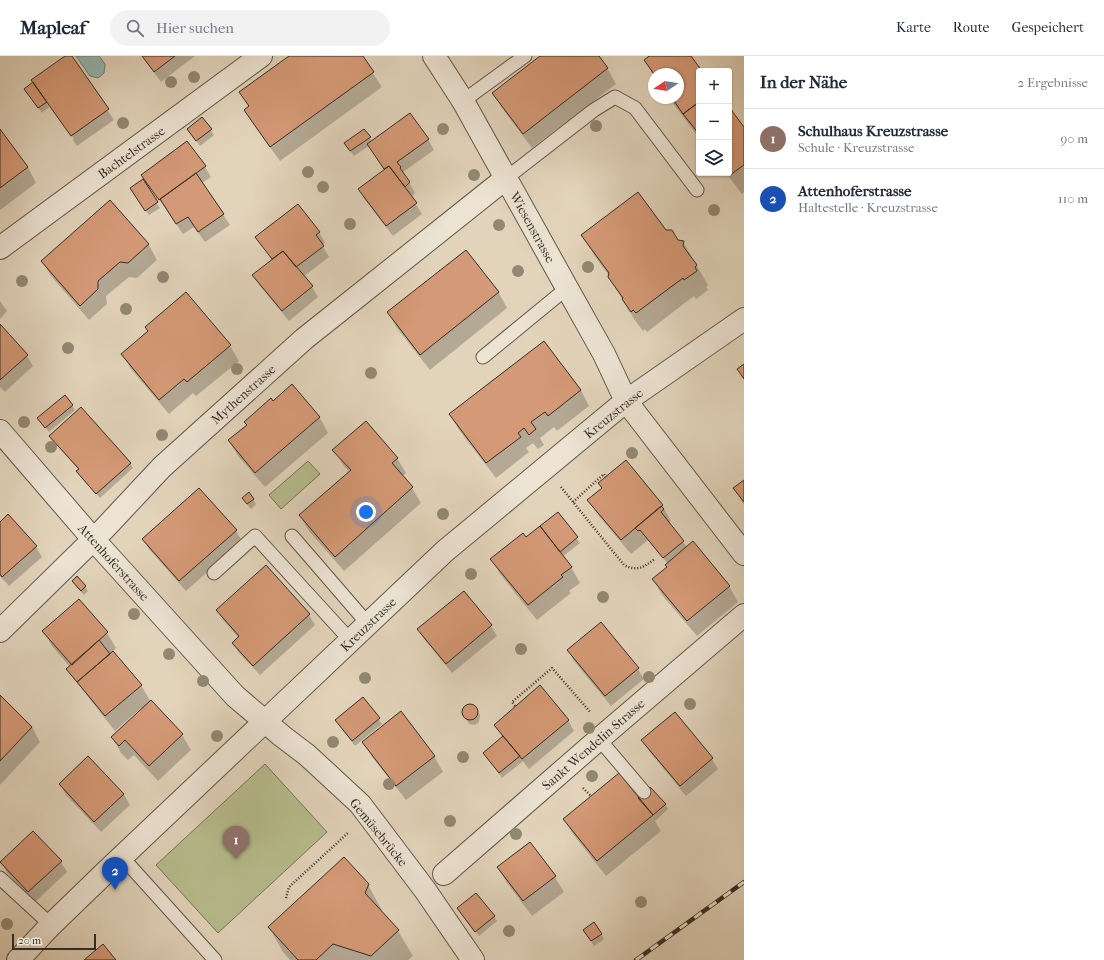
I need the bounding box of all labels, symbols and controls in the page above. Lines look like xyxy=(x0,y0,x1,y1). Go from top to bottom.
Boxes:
search box xyxy=(110,10,390,46)
text: Mapleaf xyxy=(20,17,86,39)
icon: search xyxy=(124,17,146,39)
text: Hier suchen xyxy=(156,19,234,37)
text: Karte xyxy=(896,19,931,36)
text: Route xyxy=(953,19,990,36)
text: Gespeichert xyxy=(1012,19,1084,36)
north arrow xyxy=(648,68,684,104)
map controls xyxy=(696,68,732,176)
button: + xyxy=(696,68,732,104)
text: In der Nähe xyxy=(760,72,847,92)
text: 2 Ergebnisse xyxy=(1018,75,1088,90)
button: − xyxy=(696,104,732,140)
text: Schulhaus Kreuzstrasse xyxy=(798,122,948,140)
street label: Bachtelstrasse xyxy=(95,123,168,182)
text: 1 xyxy=(771,131,775,146)
text: 90 m xyxy=(1060,131,1088,146)
button: layers xyxy=(696,140,732,176)
text: Schule · Kreuzstrasse xyxy=(798,140,914,155)
text: Attenhoferstrasse xyxy=(798,182,912,200)
street label: Wiesenstrasse xyxy=(506,188,558,266)
text: 2 xyxy=(770,191,776,206)
text: 110 m xyxy=(1058,191,1088,206)
text: Haltestelle · Kreuzstrasse xyxy=(798,200,938,215)
street label: Mythenstrasse xyxy=(208,361,279,427)
street label: Kreuzstrasse xyxy=(581,385,646,442)
your location xyxy=(356,502,376,522)
street label: Attenhoferstrasse xyxy=(74,520,152,604)
street label: Kreuzstrasse xyxy=(337,594,400,655)
street label: Sankt Wendelin-Strasse xyxy=(539,695,648,793)
street label: Gemüsebrücke xyxy=(347,795,411,870)
pin: 1 xyxy=(223,826,249,859)
pin: 2 xyxy=(102,857,128,890)
scale bar xyxy=(12,932,96,951)
text: 20 m xyxy=(18,934,41,947)

